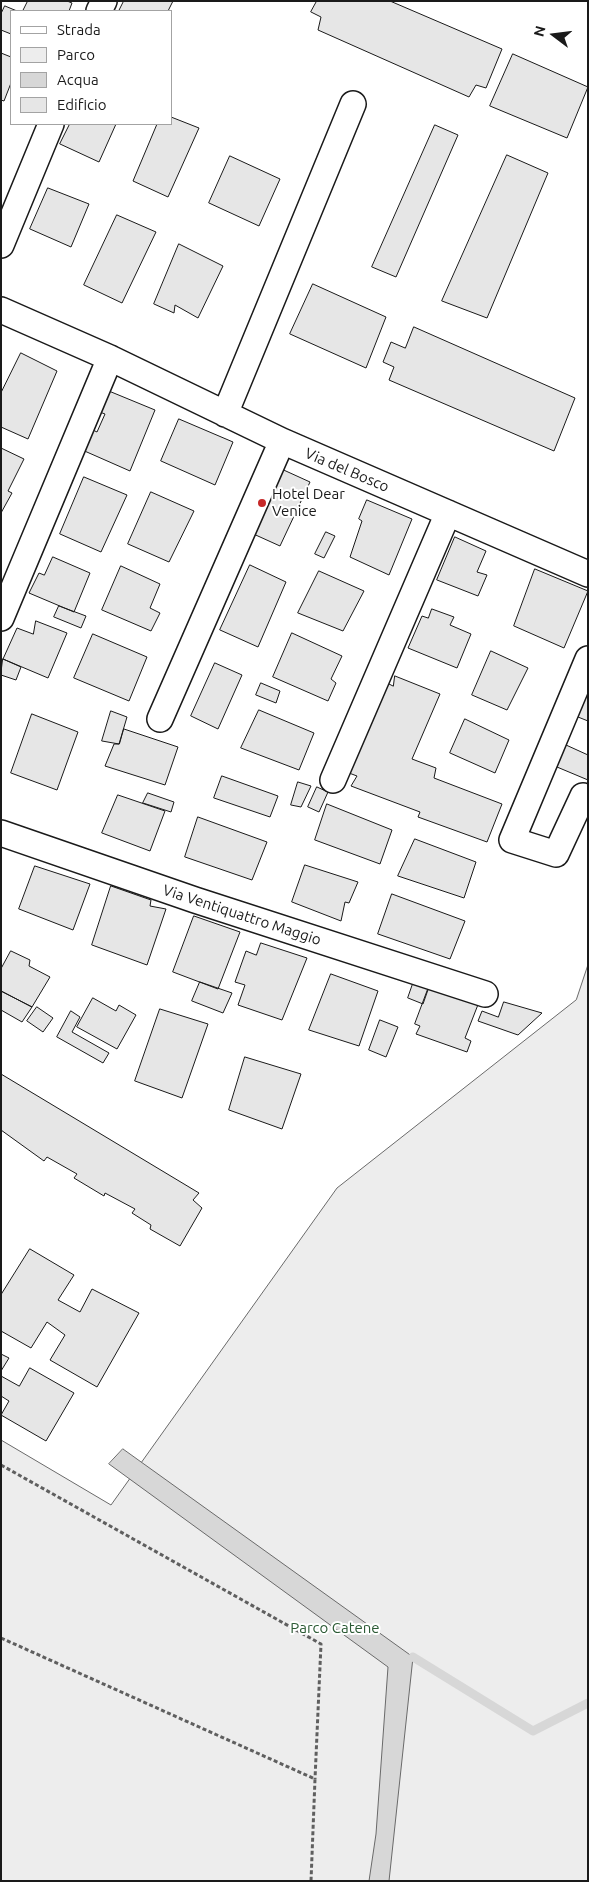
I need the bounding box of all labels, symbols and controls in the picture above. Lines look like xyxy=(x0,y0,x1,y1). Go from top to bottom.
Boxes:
legend xyxy=(10,10,172,125)
north arrow xyxy=(529,10,579,60)
text: Strada xyxy=(57,21,101,38)
text: N xyxy=(530,24,549,38)
text: Parco xyxy=(57,46,95,63)
text: Acqua xyxy=(57,71,99,88)
text: Edificio xyxy=(57,96,106,113)
street label: Via del Bosco xyxy=(302,444,392,496)
place label: Hotel Dear Venice xyxy=(272,485,345,520)
marker: Hotel Dear Venice xyxy=(256,497,268,509)
street label: Via Ventiquattro Maggio xyxy=(161,881,323,949)
park label: Parco Catene xyxy=(290,1619,380,1637)

